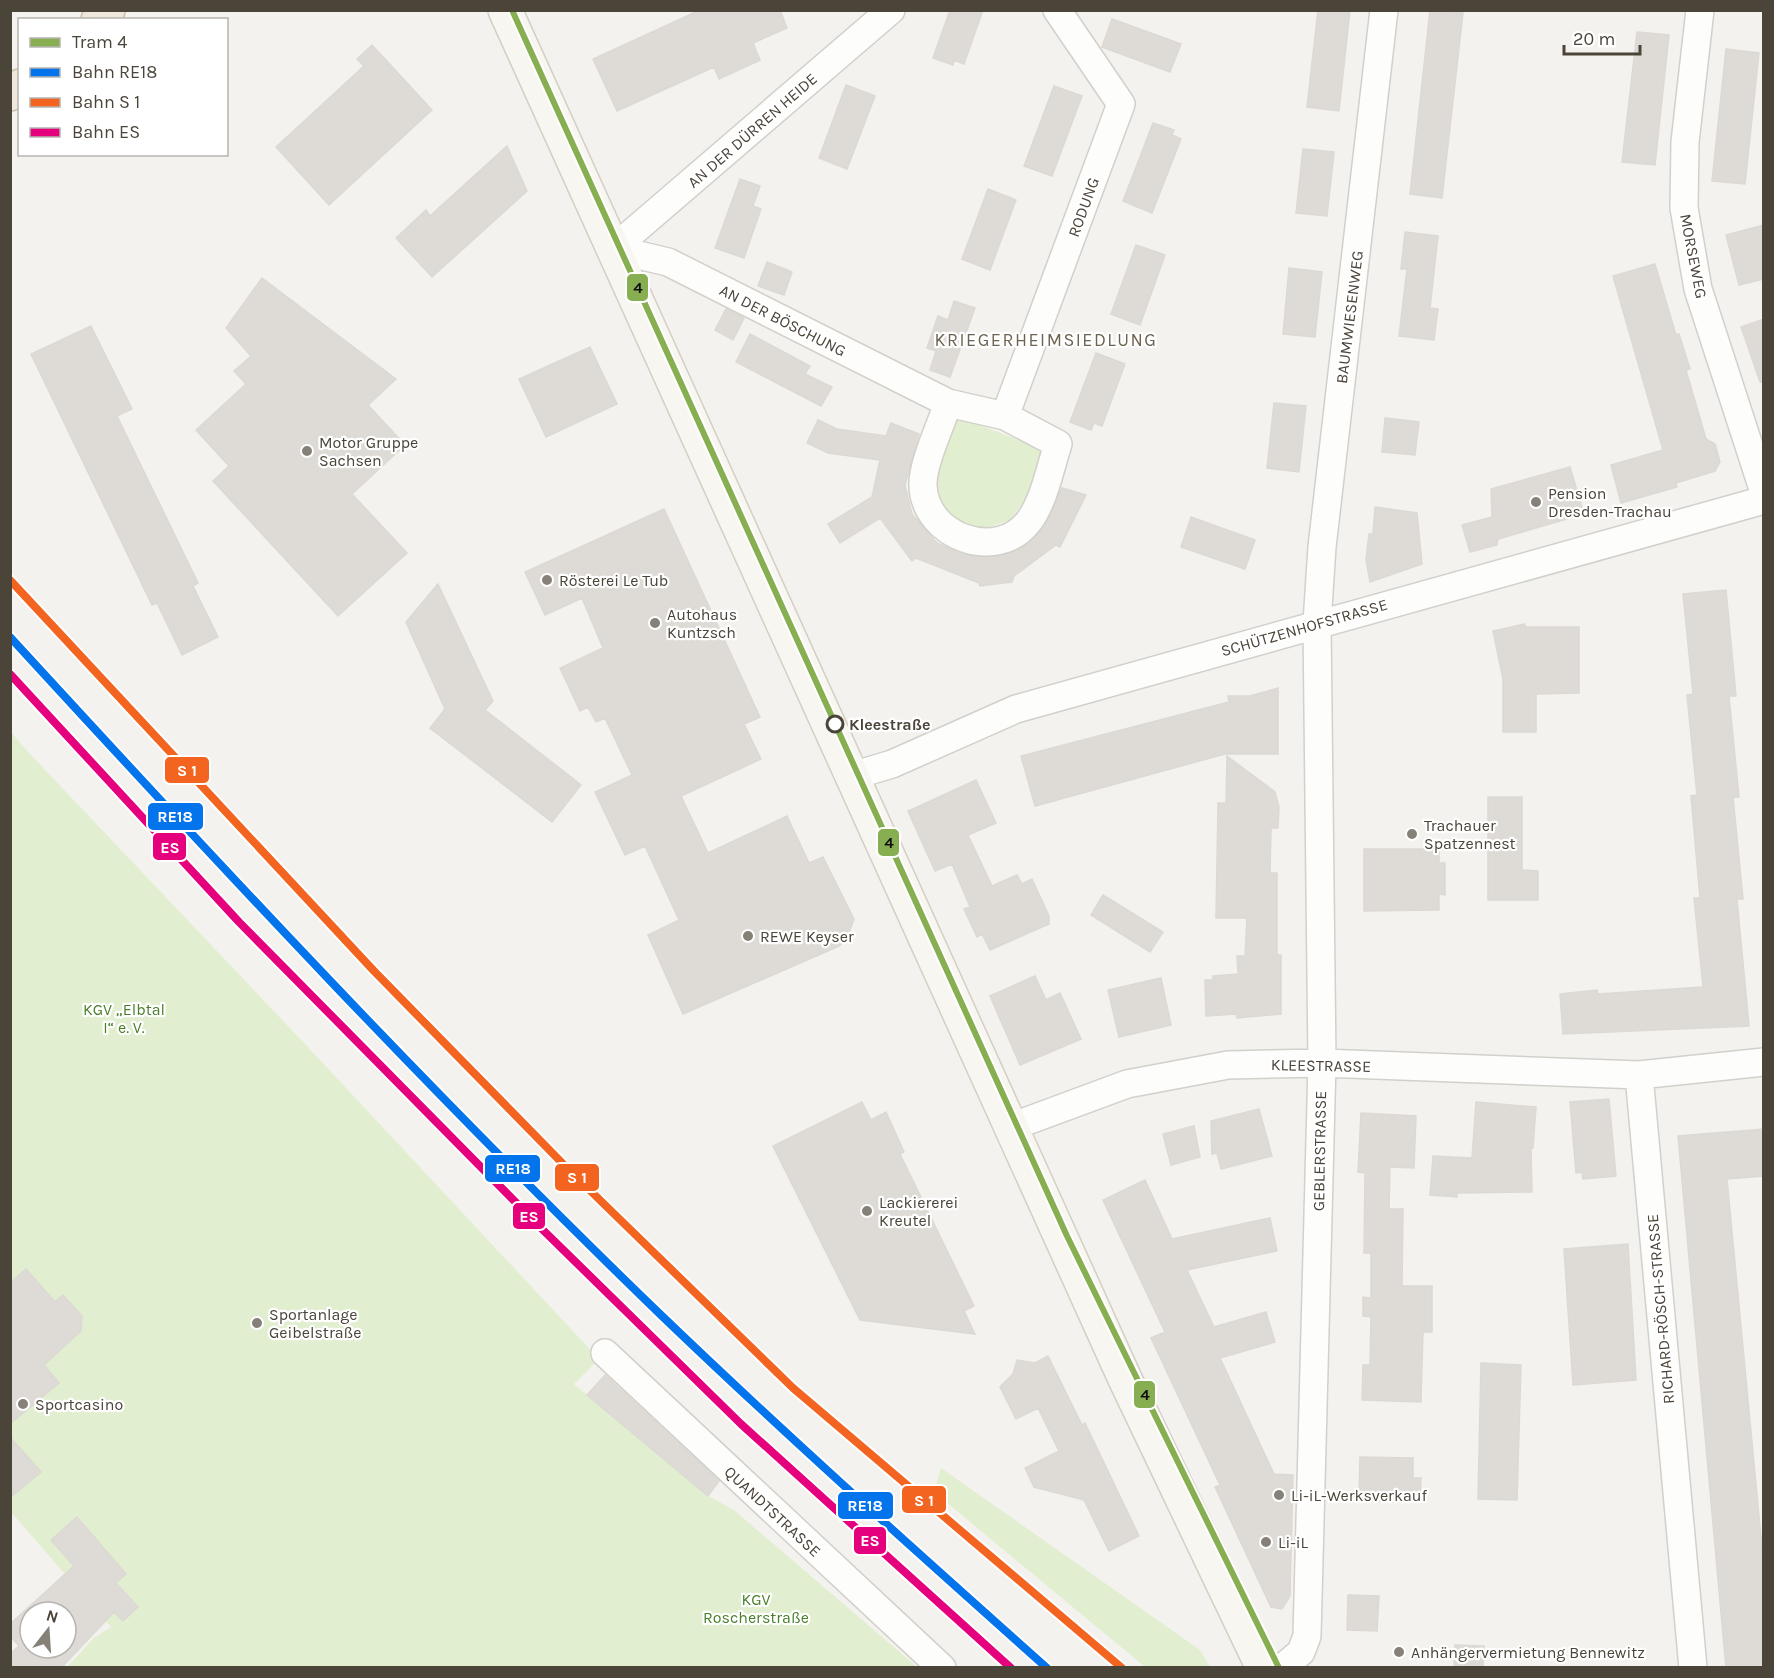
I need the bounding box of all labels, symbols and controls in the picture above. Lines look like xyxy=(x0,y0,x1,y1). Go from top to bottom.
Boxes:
legend xyxy=(18,18,228,156)
scale bar xyxy=(1564,18,1640,56)
text: 20 m xyxy=(1573,28,1615,50)
text: Tram 4 xyxy=(72,31,127,53)
text: Bahn RE18 xyxy=(72,61,157,83)
street label: AN DER DÜRREN HEIDE xyxy=(684,69,821,192)
text: Bahn S 1 xyxy=(72,91,140,113)
text: Bahn ES xyxy=(72,121,140,143)
street label: RODUNG xyxy=(1064,175,1103,240)
street label: MORSEWEG xyxy=(1676,212,1711,300)
street label: BAUMWIESENWEG xyxy=(1332,249,1367,385)
line badge: 4 xyxy=(626,273,649,302)
text: 4 xyxy=(633,278,643,297)
street label: AN DER BÖSCHUNG xyxy=(716,280,849,361)
district label: KRIEGERHEIMSIEDLUNG xyxy=(935,329,1157,351)
place label: Motor Gruppe Sachsen xyxy=(319,433,418,470)
marker: Motor Gruppe Sachsen xyxy=(300,444,314,458)
place label: Pension Dresden-Trachau xyxy=(1548,484,1672,521)
marker: Pension Dresden-Trachau xyxy=(1529,495,1543,509)
place label: Rösterei Le Tub xyxy=(559,571,668,590)
marker: Rösterei Le Tub xyxy=(540,573,554,587)
street label: SCHÜTZENHOFSTRASSE xyxy=(1219,595,1390,660)
place label: Autohaus Kuntzsch xyxy=(667,605,737,642)
marker: Autohaus Kuntzsch xyxy=(648,616,662,630)
marker: Kleestraße xyxy=(826,715,844,733)
place label: Kleestraße xyxy=(849,715,931,734)
line badge: S 1 xyxy=(164,756,210,784)
text: S 1 xyxy=(177,761,197,780)
line badge: RE18 xyxy=(147,802,204,831)
text: RE18 xyxy=(157,807,193,826)
place label: Trachauer Spatzennest xyxy=(1424,816,1516,853)
marker: Trachauer Spatzennest xyxy=(1405,827,1419,841)
line badge: 4 xyxy=(877,828,900,857)
line badge: ES xyxy=(152,832,187,861)
text: 4 xyxy=(884,833,894,852)
text: ES xyxy=(160,838,180,857)
place label: REWE Keyser xyxy=(760,927,854,946)
marker: REWE Keyser xyxy=(741,929,755,943)
park label: KGV „Elbtal I“ e. V. xyxy=(83,1000,165,1037)
street label: KLEESTRASSE xyxy=(1271,1055,1371,1076)
street label: GEBLERSTRASSE xyxy=(1309,1091,1330,1211)
line badge: RE18 xyxy=(484,1154,541,1183)
text: RE18 xyxy=(495,1159,531,1178)
line badge: S 1 xyxy=(554,1163,600,1192)
text: S 1 xyxy=(567,1168,587,1187)
place label: Lackiererei Kreutel xyxy=(879,1193,958,1230)
line badge: ES xyxy=(512,1202,546,1230)
marker: Lackiererei Kreutel xyxy=(860,1204,874,1218)
text: ES xyxy=(519,1207,539,1226)
street label: RICHARD-RÖSCH-STRASSE xyxy=(1643,1213,1678,1405)
place label: Sportanlage Geibelstraße xyxy=(269,1305,362,1342)
marker: Sportanlage Geibelstraße xyxy=(250,1316,264,1330)
line badge: 4 xyxy=(1133,1380,1156,1409)
text: 4 xyxy=(1140,1385,1150,1404)
place label: Sportcasino xyxy=(35,1395,123,1414)
marker: Sportcasino xyxy=(16,1397,30,1411)
street label: QUANDTSTRASSE xyxy=(721,1462,825,1561)
line badge: S 1 xyxy=(901,1485,947,1514)
place label: Li-iL-Werksverkauf xyxy=(1291,1486,1427,1505)
marker: Li-iL-Werksverkauf xyxy=(1272,1488,1286,1502)
line badge: RE18 xyxy=(837,1491,894,1520)
text: S 1 xyxy=(914,1491,934,1510)
text: RE18 xyxy=(847,1496,883,1515)
line badge: ES xyxy=(853,1526,887,1555)
text: ES xyxy=(860,1531,880,1550)
place label: Li-iL xyxy=(1278,1533,1309,1552)
marker: Li-iL xyxy=(1259,1535,1273,1549)
park label: KGV Roscherstraße xyxy=(703,1590,809,1627)
north arrow xyxy=(18,1600,78,1660)
text: N xyxy=(44,1605,61,1627)
place label: Anhängervermietung Bennewitz xyxy=(1411,1643,1645,1662)
marker: Anhängervermietung Bennewitz xyxy=(1392,1645,1406,1659)

